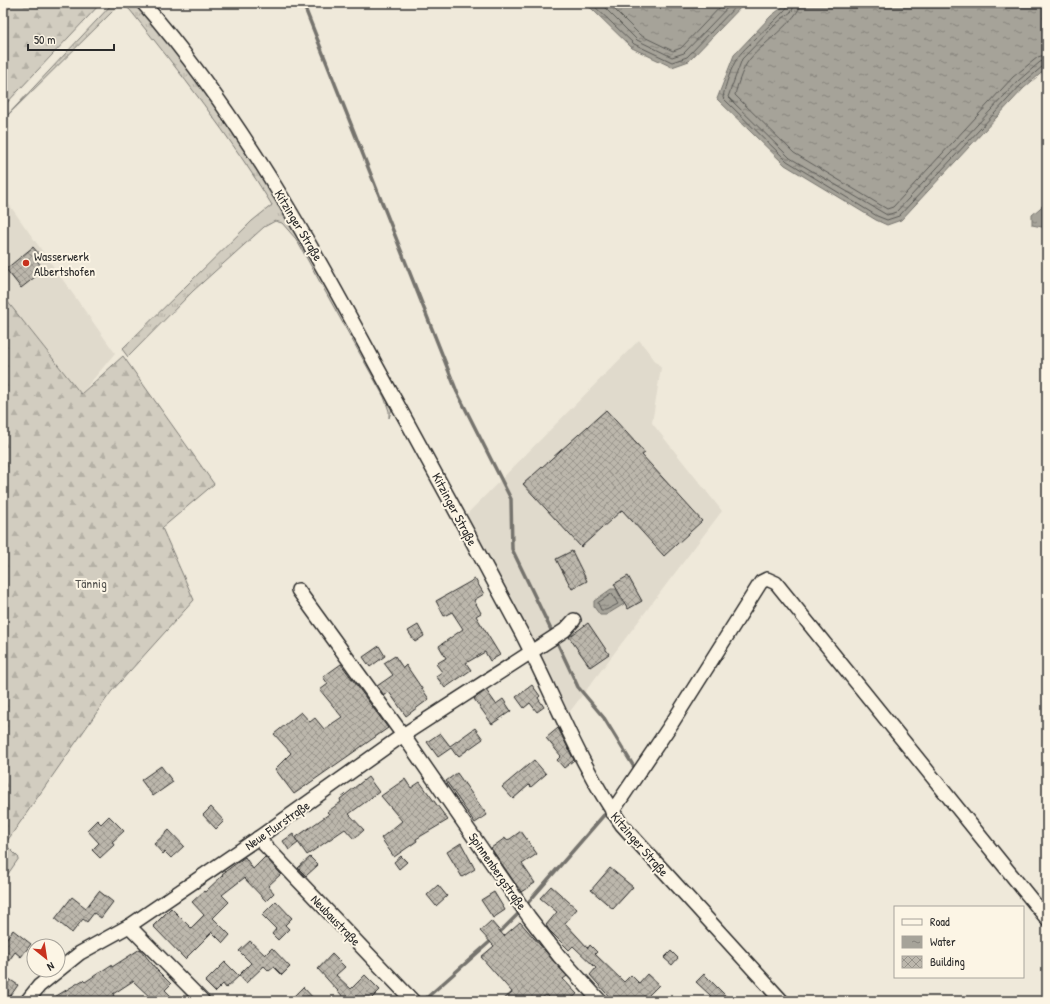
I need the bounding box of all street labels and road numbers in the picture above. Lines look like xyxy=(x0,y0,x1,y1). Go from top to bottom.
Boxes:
street label: Kitzinger Straße xyxy=(271,186,327,264)
street label: Kitzinger Straße xyxy=(428,469,482,549)
street label: Neue Flurstraße xyxy=(241,796,313,854)
street label: Kitzinger Straße xyxy=(607,808,673,880)
street label: Spinnenbergstraße xyxy=(465,829,531,913)
street label: Neubaustraße xyxy=(307,891,365,949)

